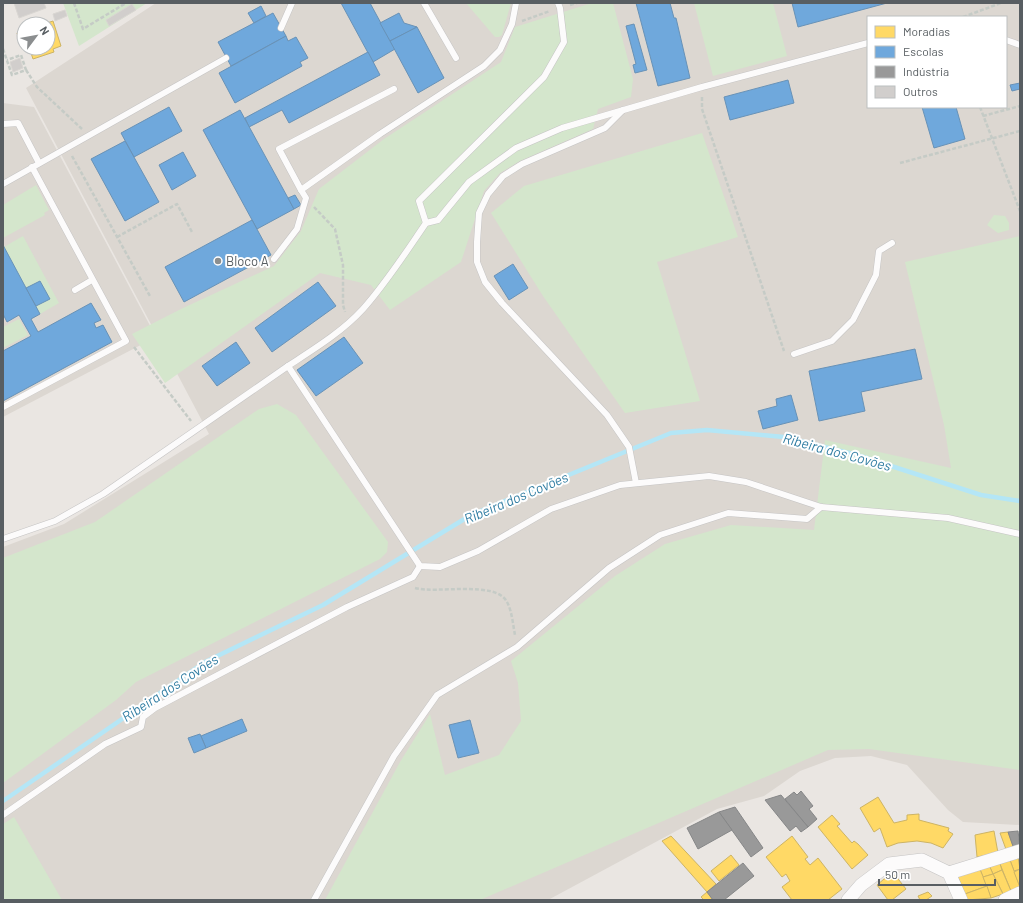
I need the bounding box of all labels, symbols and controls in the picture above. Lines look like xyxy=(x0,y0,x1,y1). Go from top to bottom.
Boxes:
north arrow xyxy=(16,16,56,56)
legend xyxy=(867,16,1007,108)
text: N xyxy=(37,24,52,37)
text: Moradias xyxy=(903,24,950,38)
text: Escolas xyxy=(903,44,944,58)
text: Indústria xyxy=(903,64,949,78)
text: Outros xyxy=(903,84,938,98)
place label: Bloco A xyxy=(226,253,269,269)
marker: Bloco A xyxy=(213,256,223,266)
water label: Ribeira dos Covões xyxy=(781,429,894,474)
water label: Ribeira dos Covões xyxy=(461,468,571,527)
water label: Ribeira dos Covões xyxy=(118,650,221,725)
scale bar xyxy=(879,861,995,887)
text: 50 m xyxy=(885,867,910,881)

